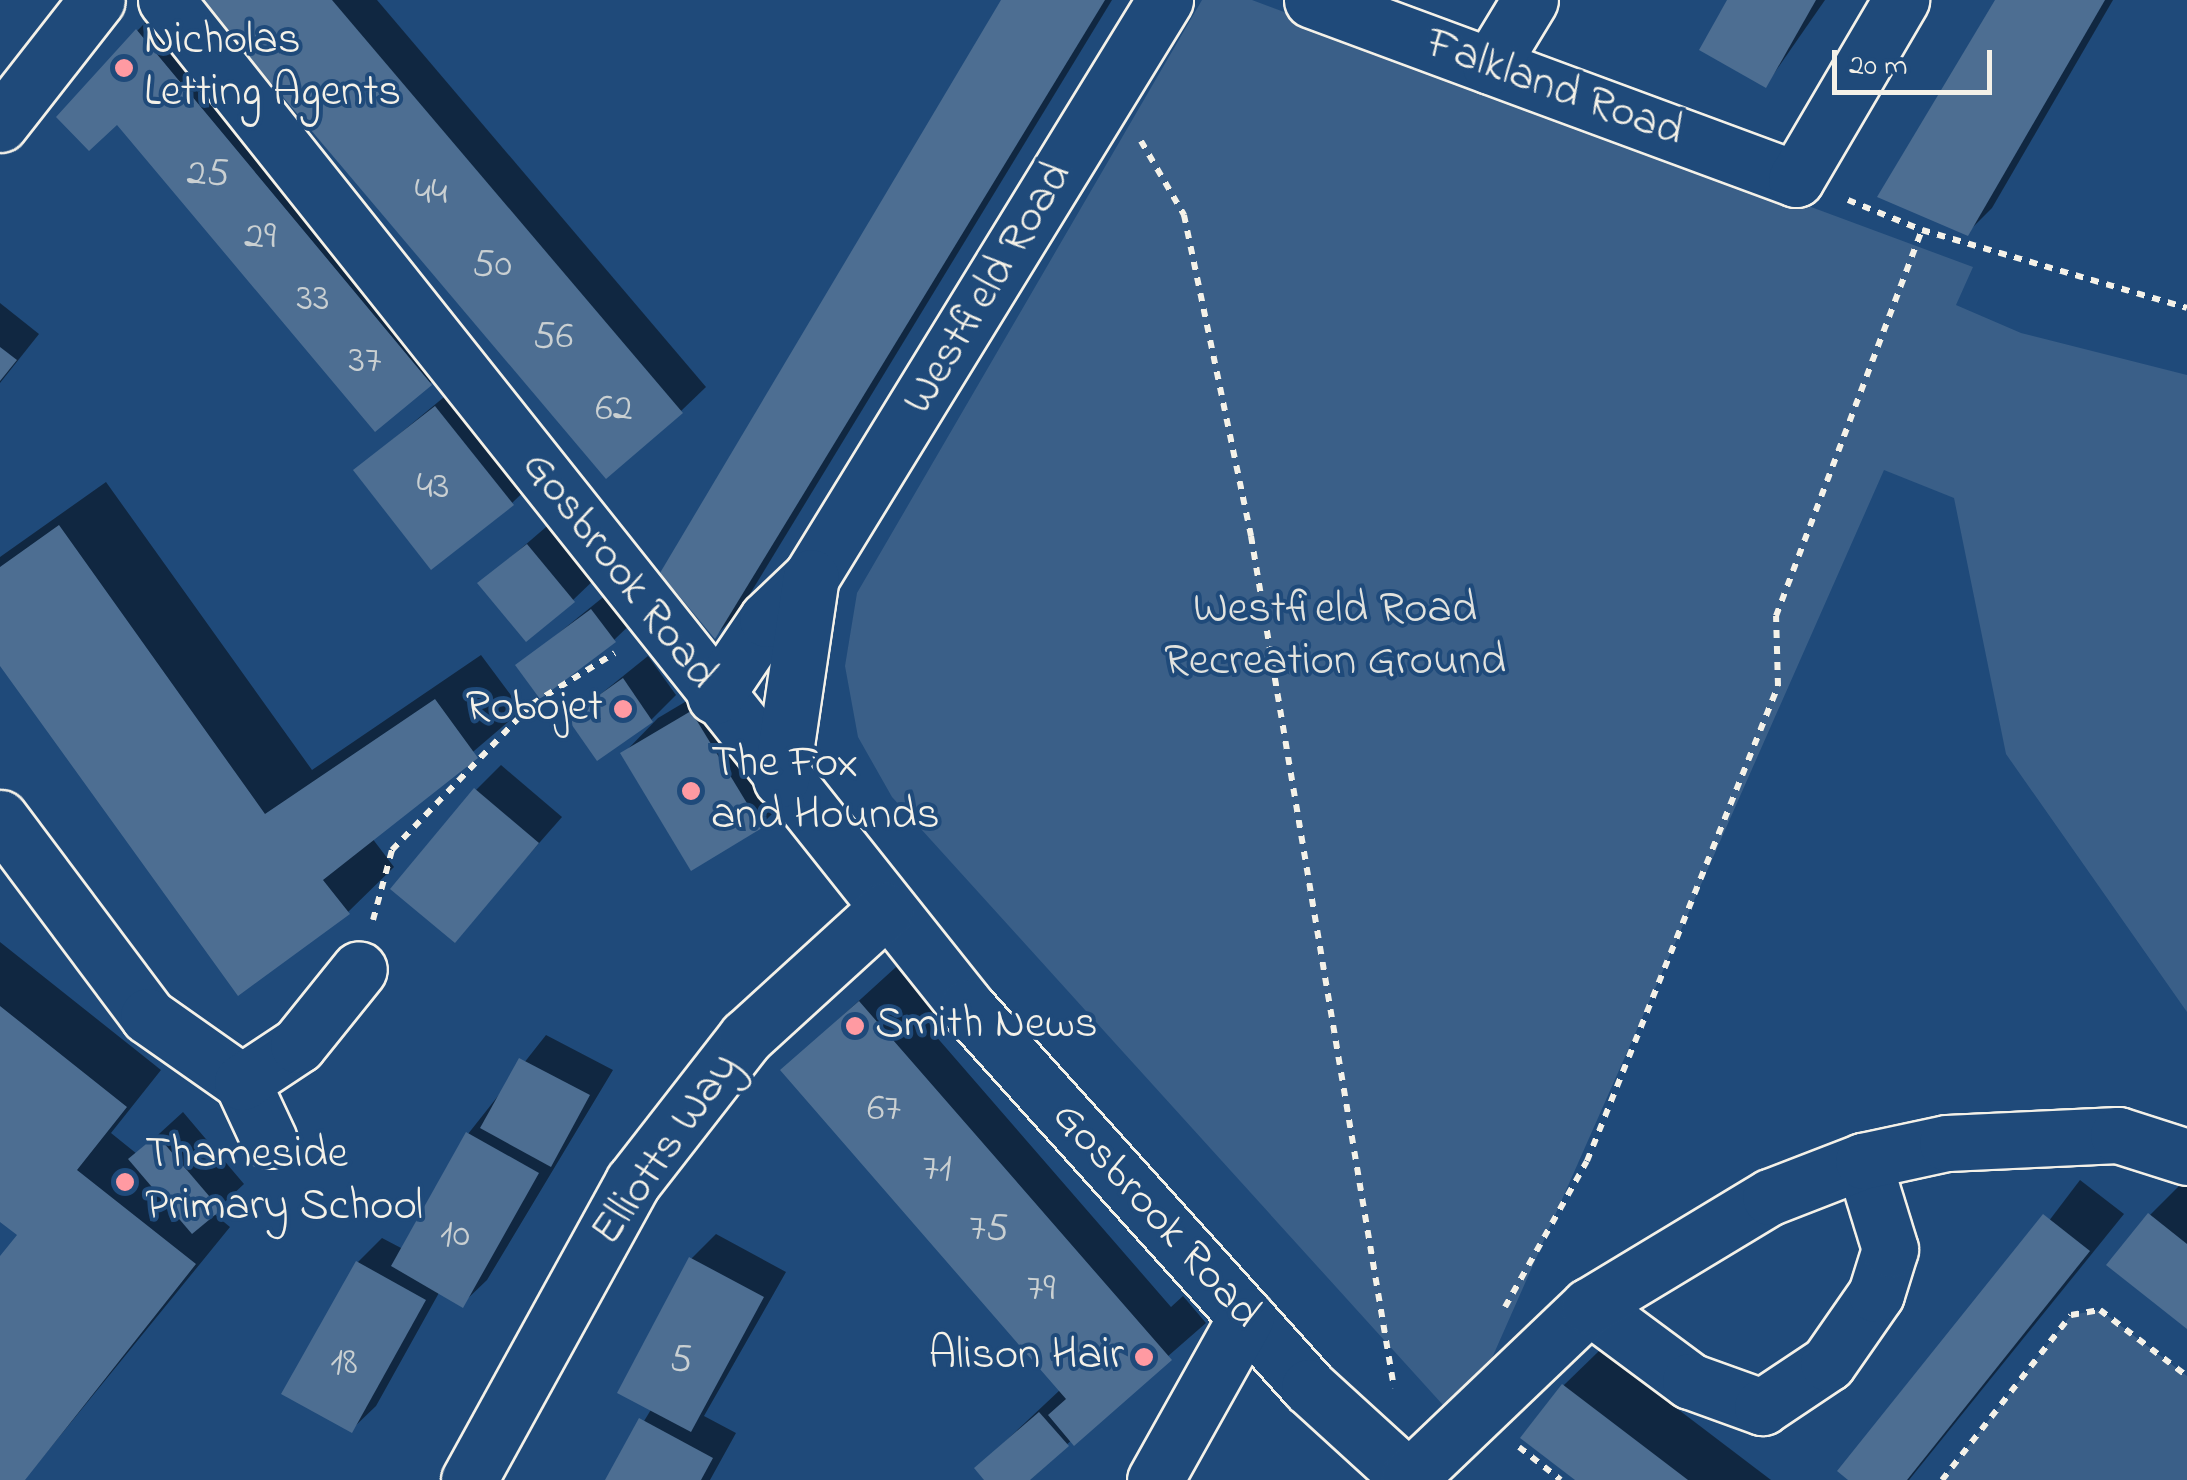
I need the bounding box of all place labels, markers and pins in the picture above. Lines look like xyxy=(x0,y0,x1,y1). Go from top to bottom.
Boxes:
place label: Nicholas Letting Agents xyxy=(144,15,401,121)
marker: Nicholas Letting Agents xyxy=(113,57,135,79)
place label: Robojet xyxy=(466,682,603,736)
marker: Robojet xyxy=(612,698,634,720)
place label: The Fox and Hounds xyxy=(711,738,940,844)
marker: The Fox and Hounds xyxy=(680,780,702,802)
place label: Smith News xyxy=(875,999,1098,1053)
marker: Smith News xyxy=(844,1015,866,1037)
place label: Thameside Primary School xyxy=(145,1129,423,1235)
marker: Thameside Primary School xyxy=(114,1171,136,1193)
place label: Alison Hair xyxy=(928,1330,1124,1384)
marker: Alison Hair xyxy=(1133,1346,1155,1368)

